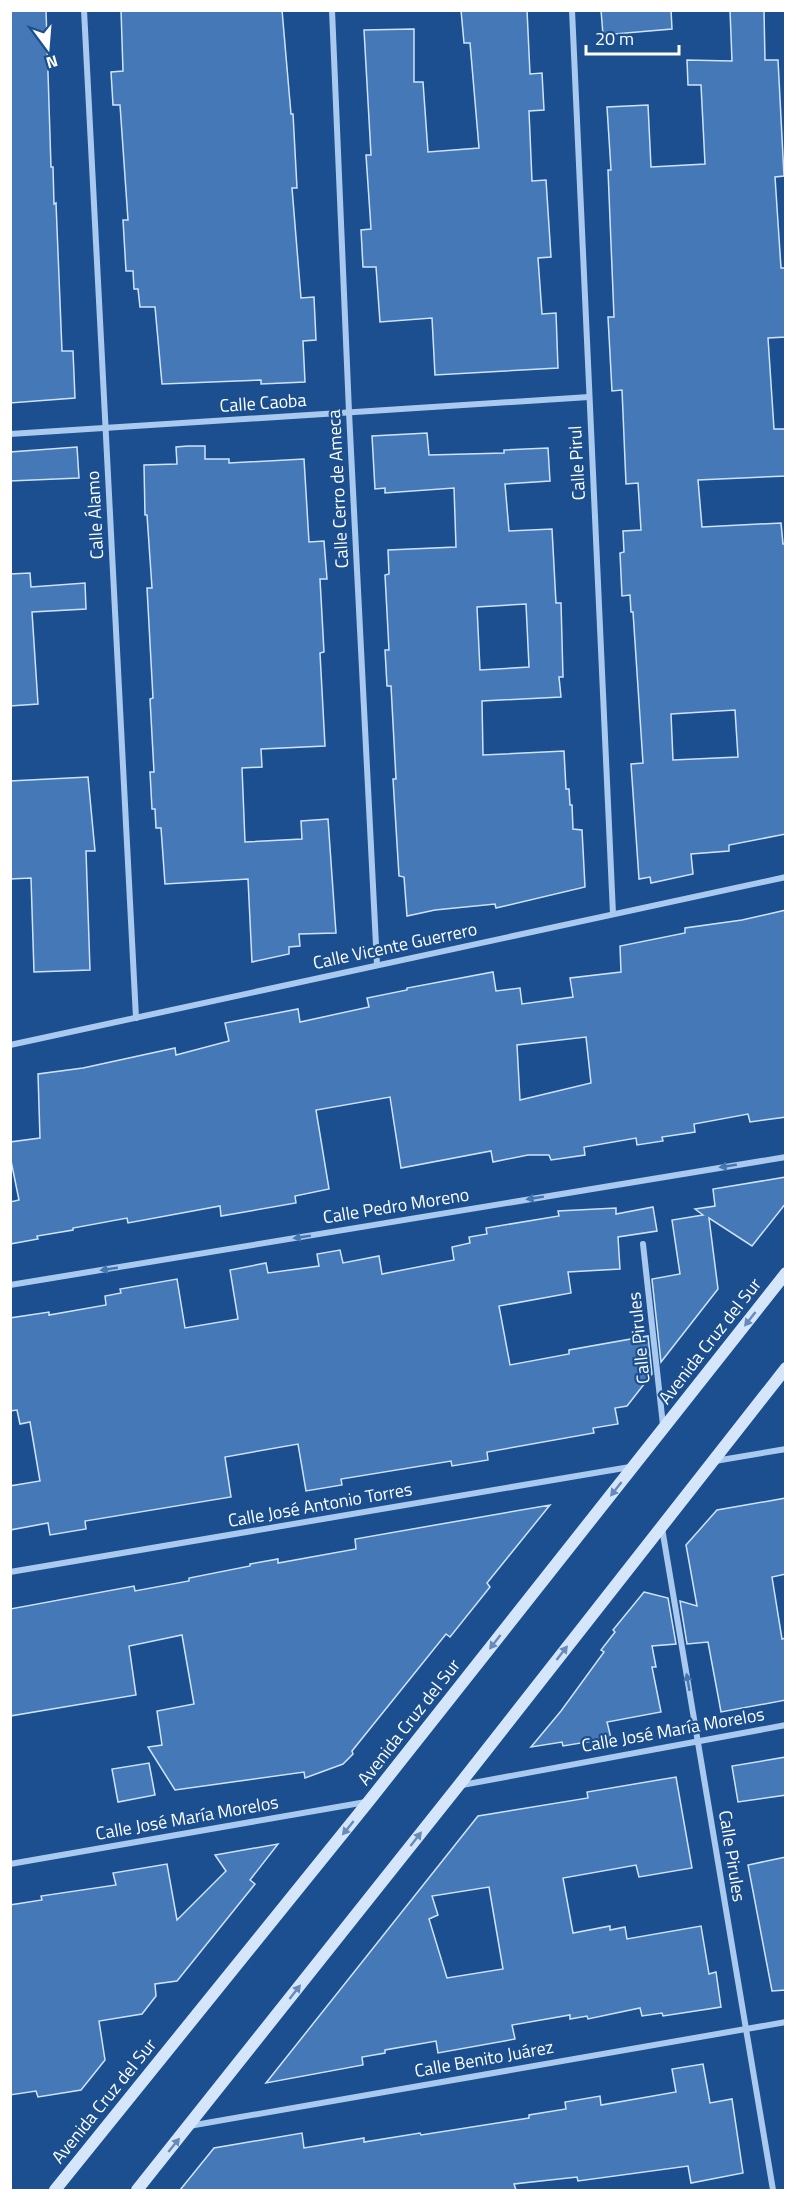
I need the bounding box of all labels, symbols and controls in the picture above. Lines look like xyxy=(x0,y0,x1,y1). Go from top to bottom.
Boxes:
north arrow xyxy=(18,18,78,78)
scale bar xyxy=(586,18,679,56)
text: 20 m xyxy=(595,25,634,52)
text: N xyxy=(43,49,61,75)
street label: Calle Caoba xyxy=(219,386,307,419)
street label: Calle Cerro de Ameca xyxy=(320,409,355,569)
street label: Calle Pirul xyxy=(561,425,592,501)
street label: Calle Álamo xyxy=(79,470,110,560)
street label: Calle Vicente Guerrero xyxy=(310,915,479,976)
one-way arrow xyxy=(718,1162,737,1171)
street label: Calle Pedro Moreno xyxy=(321,1181,471,1230)
one-way arrow xyxy=(526,1194,545,1203)
one-way arrow xyxy=(292,1233,311,1242)
one-way arrow xyxy=(100,1264,119,1273)
street label: Avenida Cruz del Sur xyxy=(652,1272,768,1410)
street label: Calle Pirules xyxy=(620,1291,657,1385)
one-way arrow xyxy=(743,1311,756,1327)
street label: Calle José Antonio Torres xyxy=(226,1475,414,1534)
one-way arrow xyxy=(610,1481,623,1497)
one-way arrow xyxy=(489,1634,502,1650)
one-way arrow xyxy=(556,1645,569,1661)
street label: Avenida Cruz del Sur xyxy=(351,1653,467,1791)
one-way arrow xyxy=(683,1673,692,1692)
street label: Calle José María Morelos xyxy=(579,1700,766,1759)
street label: Calle José María Morelos xyxy=(93,1788,280,1847)
street label: Calle Pirules xyxy=(712,1808,753,1904)
one-way arrow xyxy=(341,1820,354,1836)
one-way arrow xyxy=(409,1832,422,1847)
one-way arrow xyxy=(288,1984,301,2000)
street label: Avenida Cruz del Sur xyxy=(45,2032,163,2169)
street label: Calle Benito Juárez xyxy=(412,2033,556,2084)
one-way arrow xyxy=(167,2137,180,2153)

